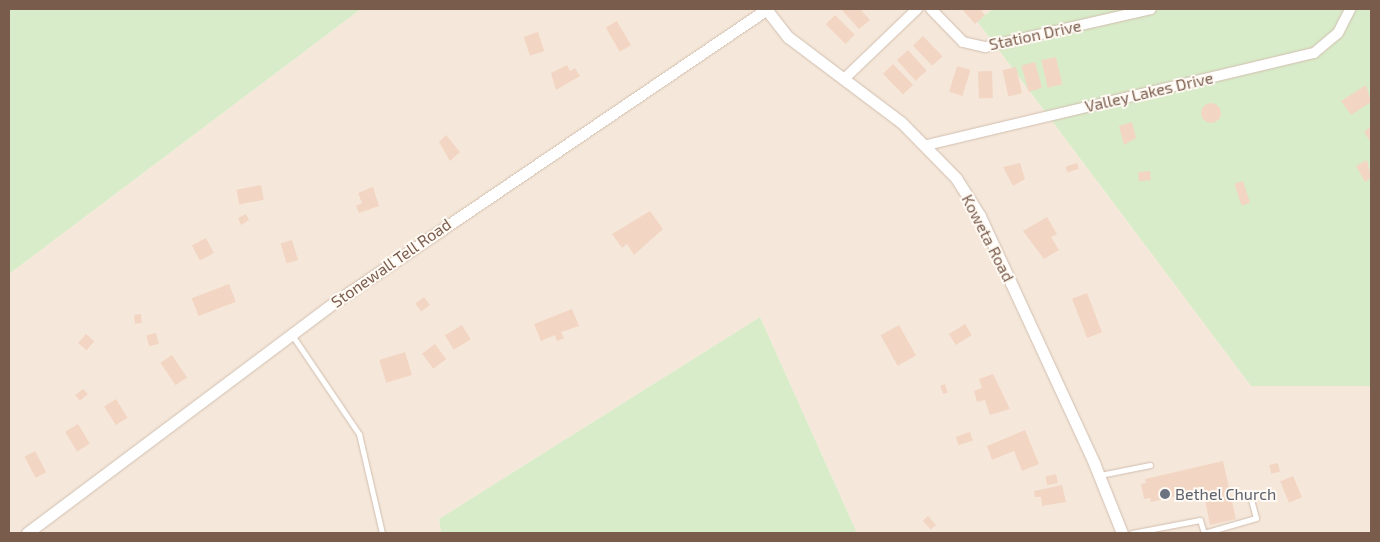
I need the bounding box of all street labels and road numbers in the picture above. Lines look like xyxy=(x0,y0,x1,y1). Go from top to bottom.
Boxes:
street label: Station Drive xyxy=(987,16,1083,54)
street label: Valley Lakes Drive xyxy=(1083,68,1215,116)
street label: Koweta Road xyxy=(958,191,1018,285)
street label: Stonewall Tell Road xyxy=(327,214,455,312)

